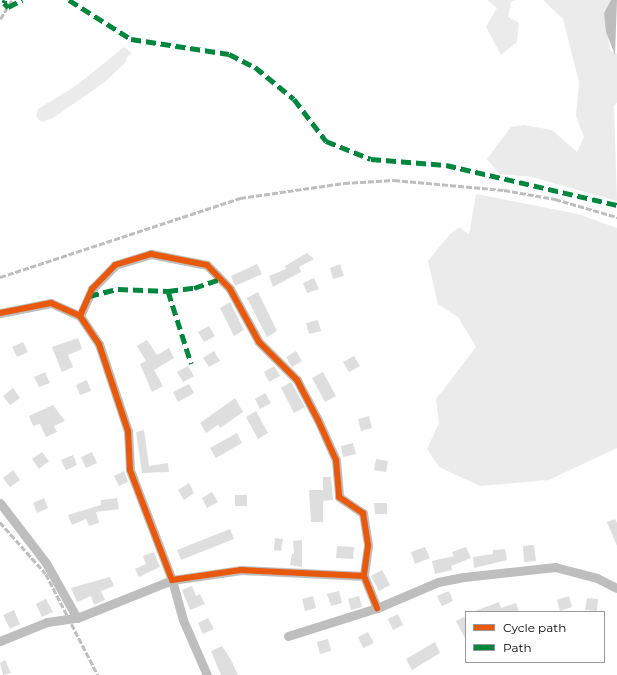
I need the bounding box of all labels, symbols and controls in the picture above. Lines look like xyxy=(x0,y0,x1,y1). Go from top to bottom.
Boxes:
legend xyxy=(465,611,605,663)
text: Cycle path xyxy=(503,620,566,635)
text: Path xyxy=(503,640,532,655)

